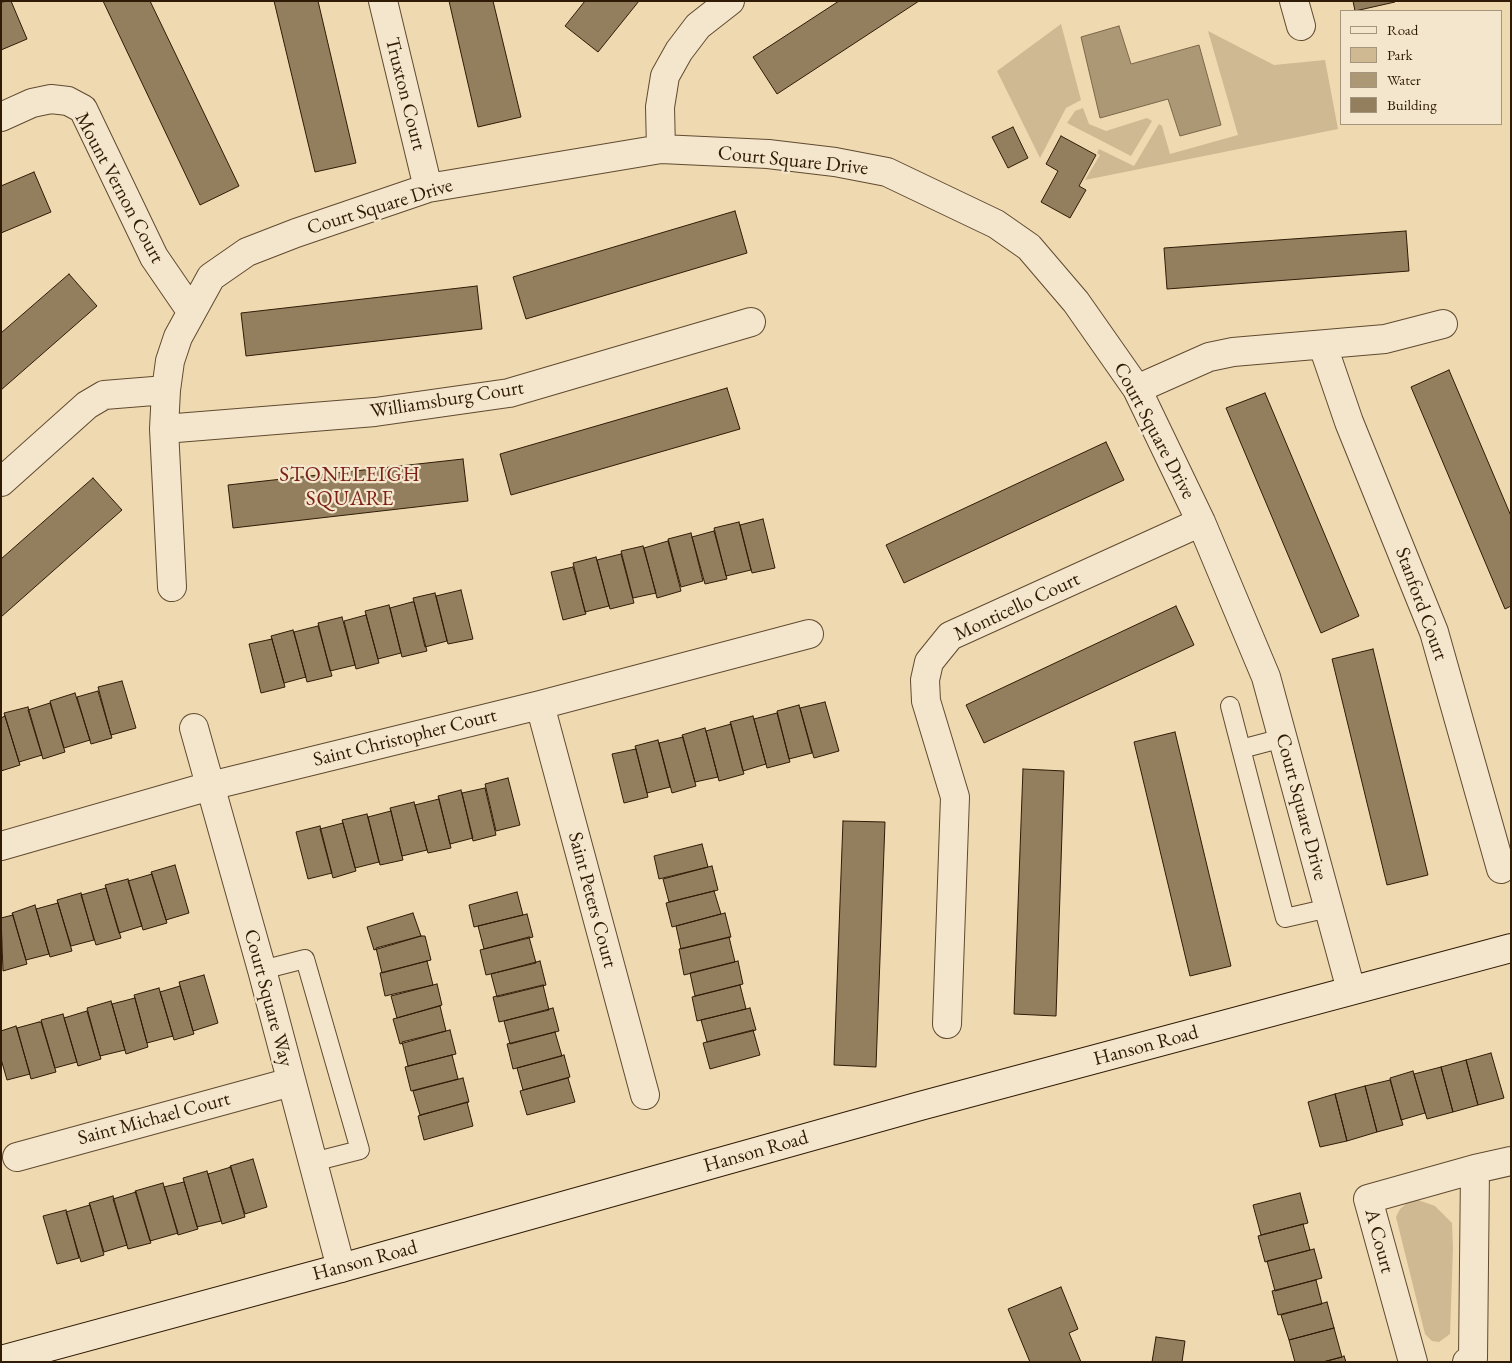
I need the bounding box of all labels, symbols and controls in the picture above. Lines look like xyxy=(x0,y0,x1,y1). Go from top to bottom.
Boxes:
legend xyxy=(1340,10,1502,125)
text: Road xyxy=(1387,20,1418,39)
street label: Truxton Court xyxy=(379,35,431,153)
text: Park xyxy=(1387,45,1413,64)
text: Water xyxy=(1387,70,1421,89)
text: Building xyxy=(1387,95,1437,114)
street label: Mount Vernon Court xyxy=(69,108,169,268)
street label: Court Square Drive xyxy=(717,141,869,181)
street label: Court Square Drive xyxy=(304,173,456,241)
street label: Court Square Drive xyxy=(1108,359,1200,503)
street label: Williamsburg Court xyxy=(369,376,525,424)
district label: STONELEIGH SQUARE xyxy=(278,462,422,512)
street label: Stanford Court xyxy=(1389,544,1453,664)
street label: Monticello Court xyxy=(950,567,1084,647)
street label: Saint Christopher Court xyxy=(311,704,499,772)
street label: Court Square Drive xyxy=(1270,731,1332,883)
street label: Saint Peters Court xyxy=(562,829,622,971)
street label: Court Square Way xyxy=(238,927,298,1069)
street label: Hanson Road xyxy=(1091,1020,1201,1072)
street label: Saint Michael Court xyxy=(75,1087,233,1151)
street label: Hanson Road xyxy=(701,1126,811,1178)
street label: A Court xyxy=(1359,1206,1399,1276)
street label: Hanson Road xyxy=(310,1235,420,1287)

